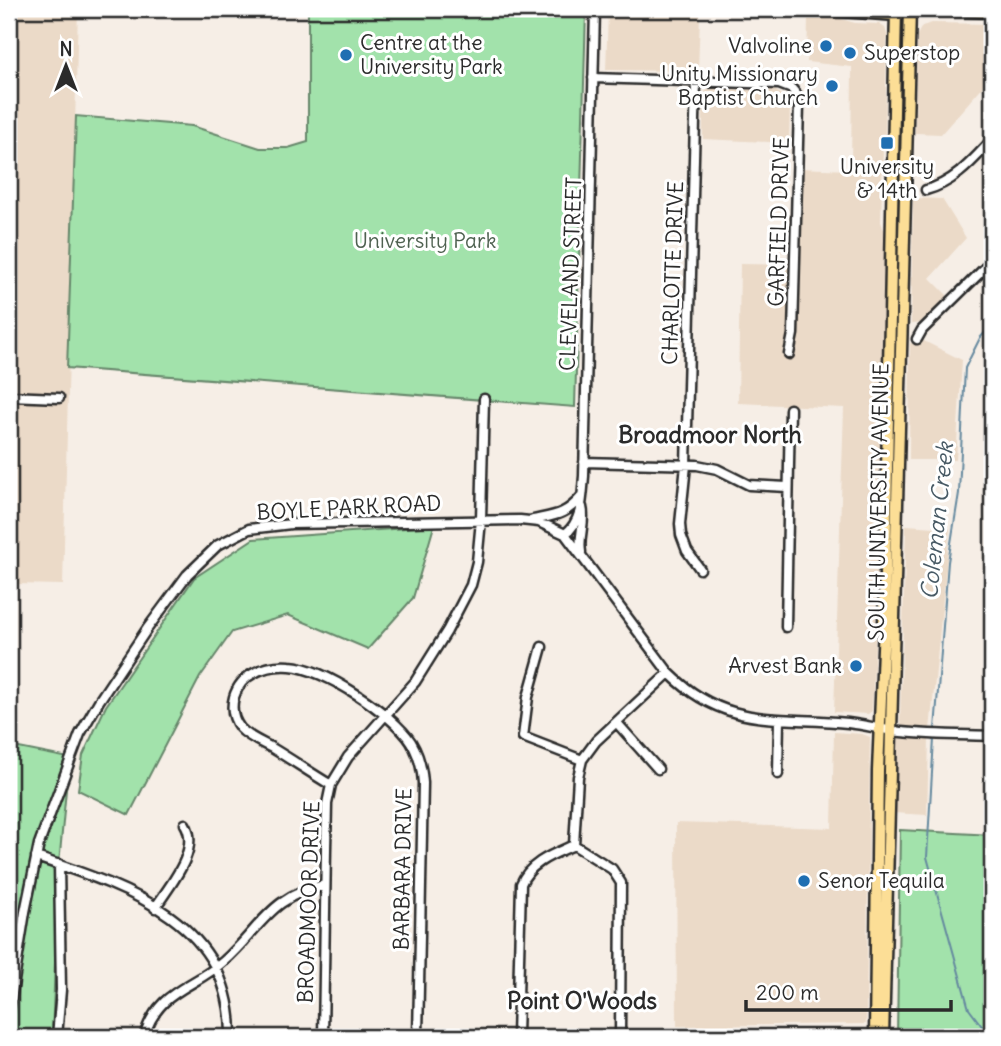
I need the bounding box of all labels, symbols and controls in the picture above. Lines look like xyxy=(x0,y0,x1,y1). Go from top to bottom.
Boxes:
place label: Centre at the University Park xyxy=(360,29,503,80)
north arrow xyxy=(32,32,102,102)
place label: Valvoline xyxy=(728,32,812,59)
text: N xyxy=(59,37,73,61)
marker: Valvoline xyxy=(818,38,834,54)
place label: Superstop xyxy=(864,39,960,66)
marker: Superstop xyxy=(842,45,858,61)
marker: Centre at the University Park xyxy=(338,47,354,63)
place label: Unity Missionary Baptist Church xyxy=(661,60,818,111)
marker: Unity Missionary Baptist Church xyxy=(824,78,840,94)
marker: University & 14th xyxy=(879,135,895,151)
street label: GARFIELD DRIVE xyxy=(762,137,795,307)
place label: University & 14th xyxy=(840,153,934,204)
street label: CLEVELAND STREET xyxy=(554,177,587,371)
street label: CHARLOTTE DRIVE xyxy=(656,181,689,365)
park label: University Park xyxy=(354,227,496,254)
street label: SOUTH UNIVERSITY AVENUE xyxy=(863,363,894,641)
district label: Broadmoor North xyxy=(618,420,802,449)
water label: Coleman Creek xyxy=(914,440,959,601)
street label: BOYLE PARK ROAD xyxy=(256,489,442,526)
place label: Arvest Bank xyxy=(728,652,842,679)
marker: Arvest Bank xyxy=(848,658,864,674)
street label: BARBARA DRIVE xyxy=(388,787,417,950)
street label: BROADMOOR DRIVE xyxy=(291,800,326,1004)
place label: Senor Tequila xyxy=(818,867,945,894)
marker: Senor Tequila xyxy=(796,873,812,889)
scale bar xyxy=(746,969,950,1013)
text: 200 m xyxy=(756,979,819,1006)
district label: Point O'Woods xyxy=(507,986,657,1015)

